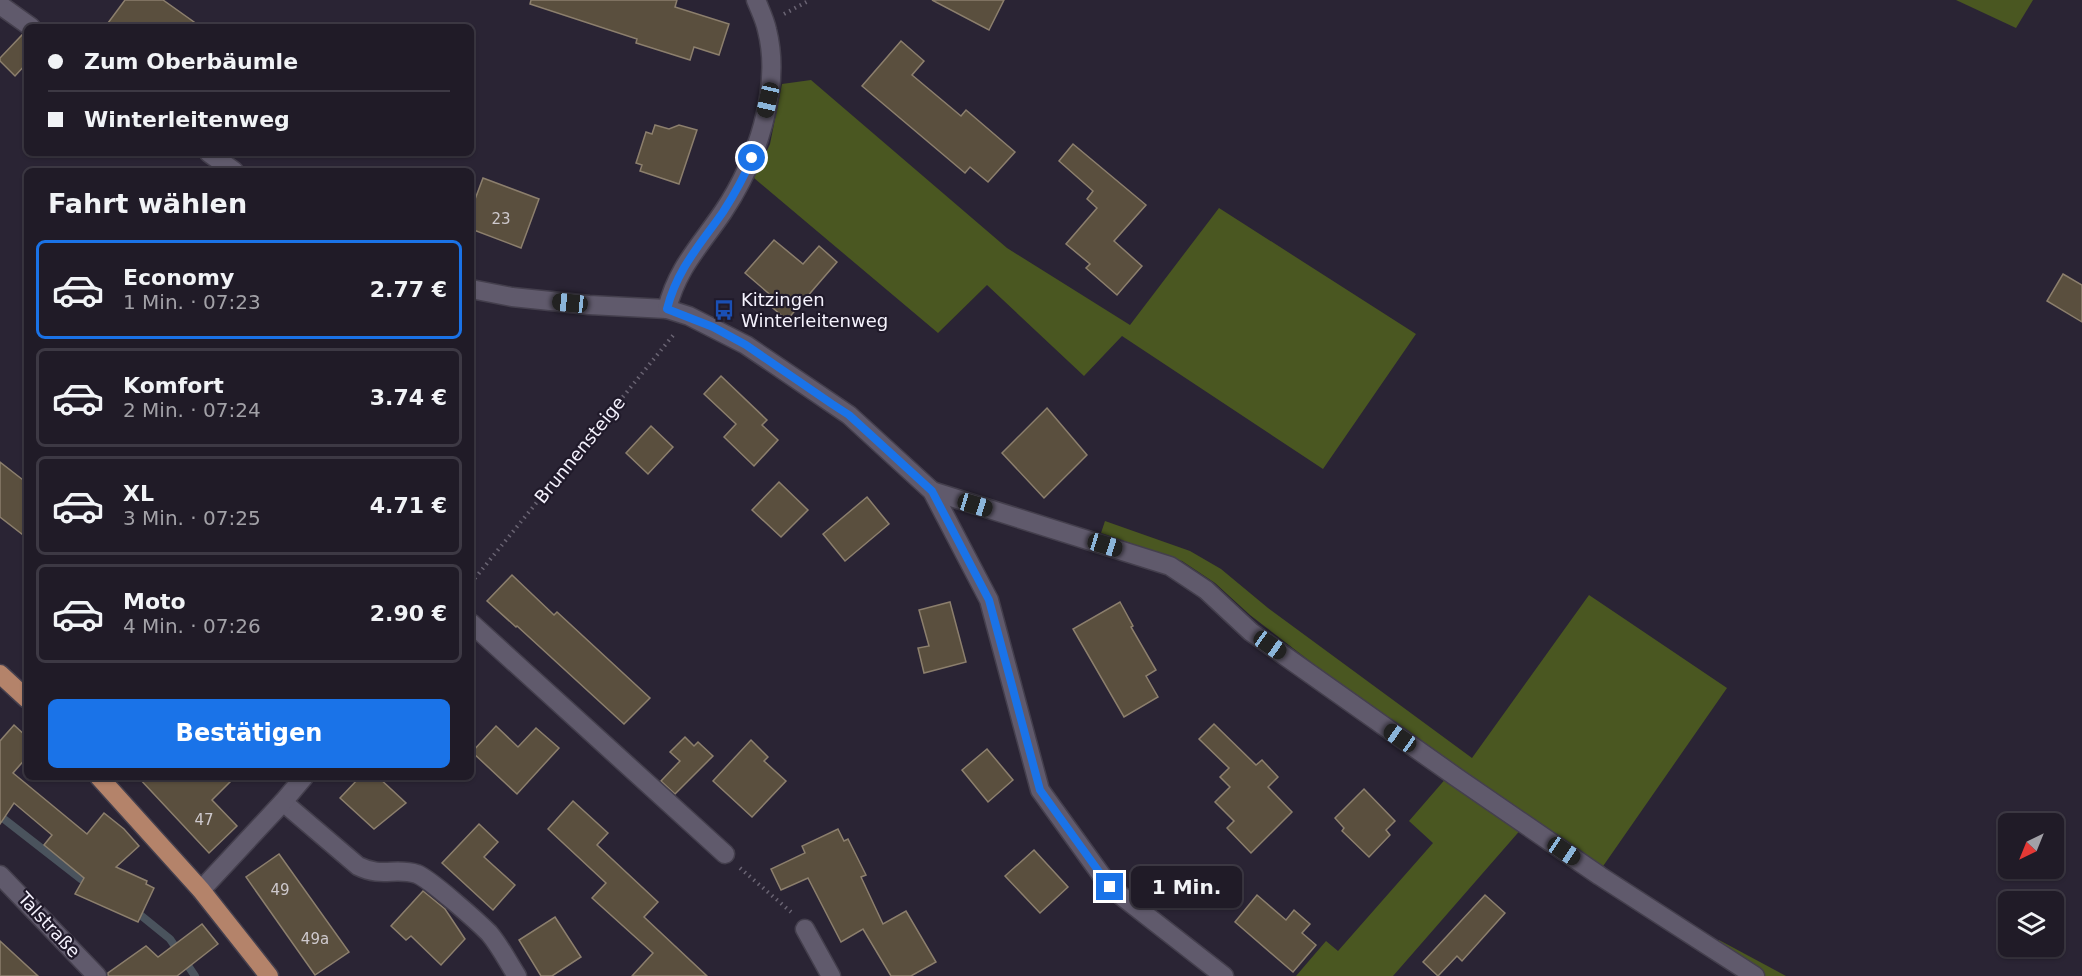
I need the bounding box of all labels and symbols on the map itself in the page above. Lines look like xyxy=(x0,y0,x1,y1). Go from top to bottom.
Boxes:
car xyxy=(755,80,781,120)
route start xyxy=(738,144,765,171)
house number: 23 xyxy=(491,210,511,228)
place label: Kitzingen Winterleitenweg xyxy=(741,289,888,331)
car xyxy=(551,292,589,314)
bus stop icon: Kitzingen Winterleitenweg xyxy=(712,298,736,322)
street label: Brunnensteige xyxy=(530,392,629,507)
car xyxy=(955,491,995,519)
car xyxy=(1085,531,1125,559)
car xyxy=(1250,627,1290,663)
car xyxy=(1380,720,1420,756)
house number: 47 xyxy=(194,811,214,829)
north arrow xyxy=(1998,813,2064,879)
car xyxy=(1544,833,1584,869)
callout: 1 Min. xyxy=(1131,866,1242,908)
route end xyxy=(1096,873,1123,900)
house number: 49 xyxy=(270,881,290,899)
street label: Talstraße xyxy=(13,887,85,962)
house number: 49a xyxy=(301,930,329,948)

